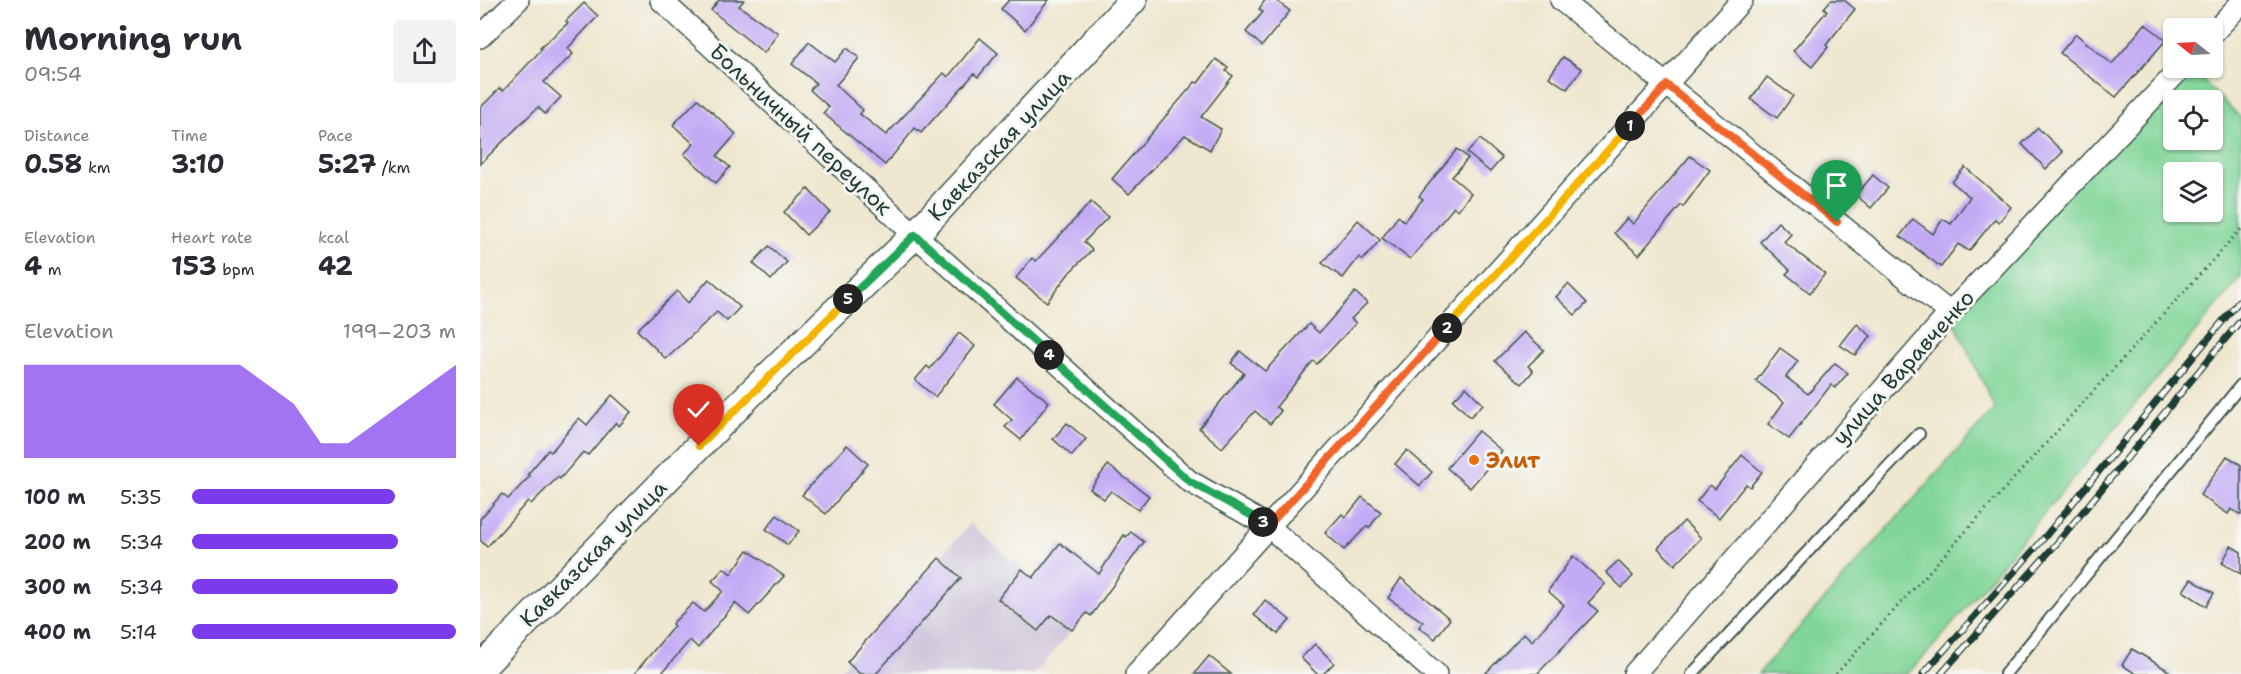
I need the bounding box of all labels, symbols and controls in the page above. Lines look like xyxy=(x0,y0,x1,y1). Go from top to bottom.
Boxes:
text: Morning run xyxy=(24,16,242,61)
north arrow xyxy=(2163,18,2223,78)
map controls xyxy=(2163,18,2223,222)
button: share xyxy=(393,20,456,83)
street label: Больничный переулок xyxy=(703,37,898,222)
text: 09:54 xyxy=(24,61,82,87)
street label: Кавказская улица xyxy=(922,63,1077,227)
button: locate xyxy=(2163,90,2223,150)
pin: 1 xyxy=(1615,111,1645,141)
text: 1 xyxy=(1626,115,1634,136)
text: Distance xyxy=(24,125,90,146)
text: Time xyxy=(171,125,208,146)
text: Pace xyxy=(318,125,353,146)
text: 0.58 xyxy=(24,146,82,181)
text: 3:10 xyxy=(171,146,225,181)
text: 5:27 xyxy=(318,146,376,181)
text: km xyxy=(82,157,111,178)
text: /km xyxy=(376,157,410,178)
pin xyxy=(1811,160,1862,222)
button: layers xyxy=(2163,162,2223,222)
icon: arrive xyxy=(1820,169,1853,202)
text: Elevation xyxy=(24,227,96,248)
text: Heart rate xyxy=(171,227,253,248)
text: kcal xyxy=(318,227,349,248)
text: 4 xyxy=(24,248,42,283)
text: 153 xyxy=(171,248,217,283)
text: 42 xyxy=(318,248,353,283)
text: m xyxy=(42,259,61,280)
text: bpm xyxy=(217,259,254,280)
pin: 5 xyxy=(833,284,863,314)
street label: улица Варавченко xyxy=(1826,284,1981,451)
text: 5 xyxy=(843,288,853,309)
pin: 2 xyxy=(1432,313,1462,343)
text: 2 xyxy=(1441,317,1453,338)
text: Elevation xyxy=(24,318,114,344)
text: 199–203 m xyxy=(343,318,456,344)
pin: 4 xyxy=(1034,340,1064,370)
text: 4 xyxy=(1043,344,1055,365)
pin xyxy=(673,384,724,446)
icon: check xyxy=(682,393,715,426)
place label: Элит xyxy=(1486,446,1541,475)
marker: Элит xyxy=(1467,453,1481,467)
street label: Кавказская улица xyxy=(513,473,674,633)
text: 100 m xyxy=(24,484,86,510)
text: 5:35 xyxy=(120,484,162,510)
pin: 3 xyxy=(1248,507,1278,537)
text: 3 xyxy=(1257,511,1269,532)
text: 200 m xyxy=(24,529,91,555)
text: 5:34 xyxy=(120,529,163,555)
text: 300 m xyxy=(24,574,91,600)
text: 5:34 xyxy=(120,574,163,600)
text: 400 m xyxy=(24,619,91,645)
text: 5:14 xyxy=(120,619,157,645)

